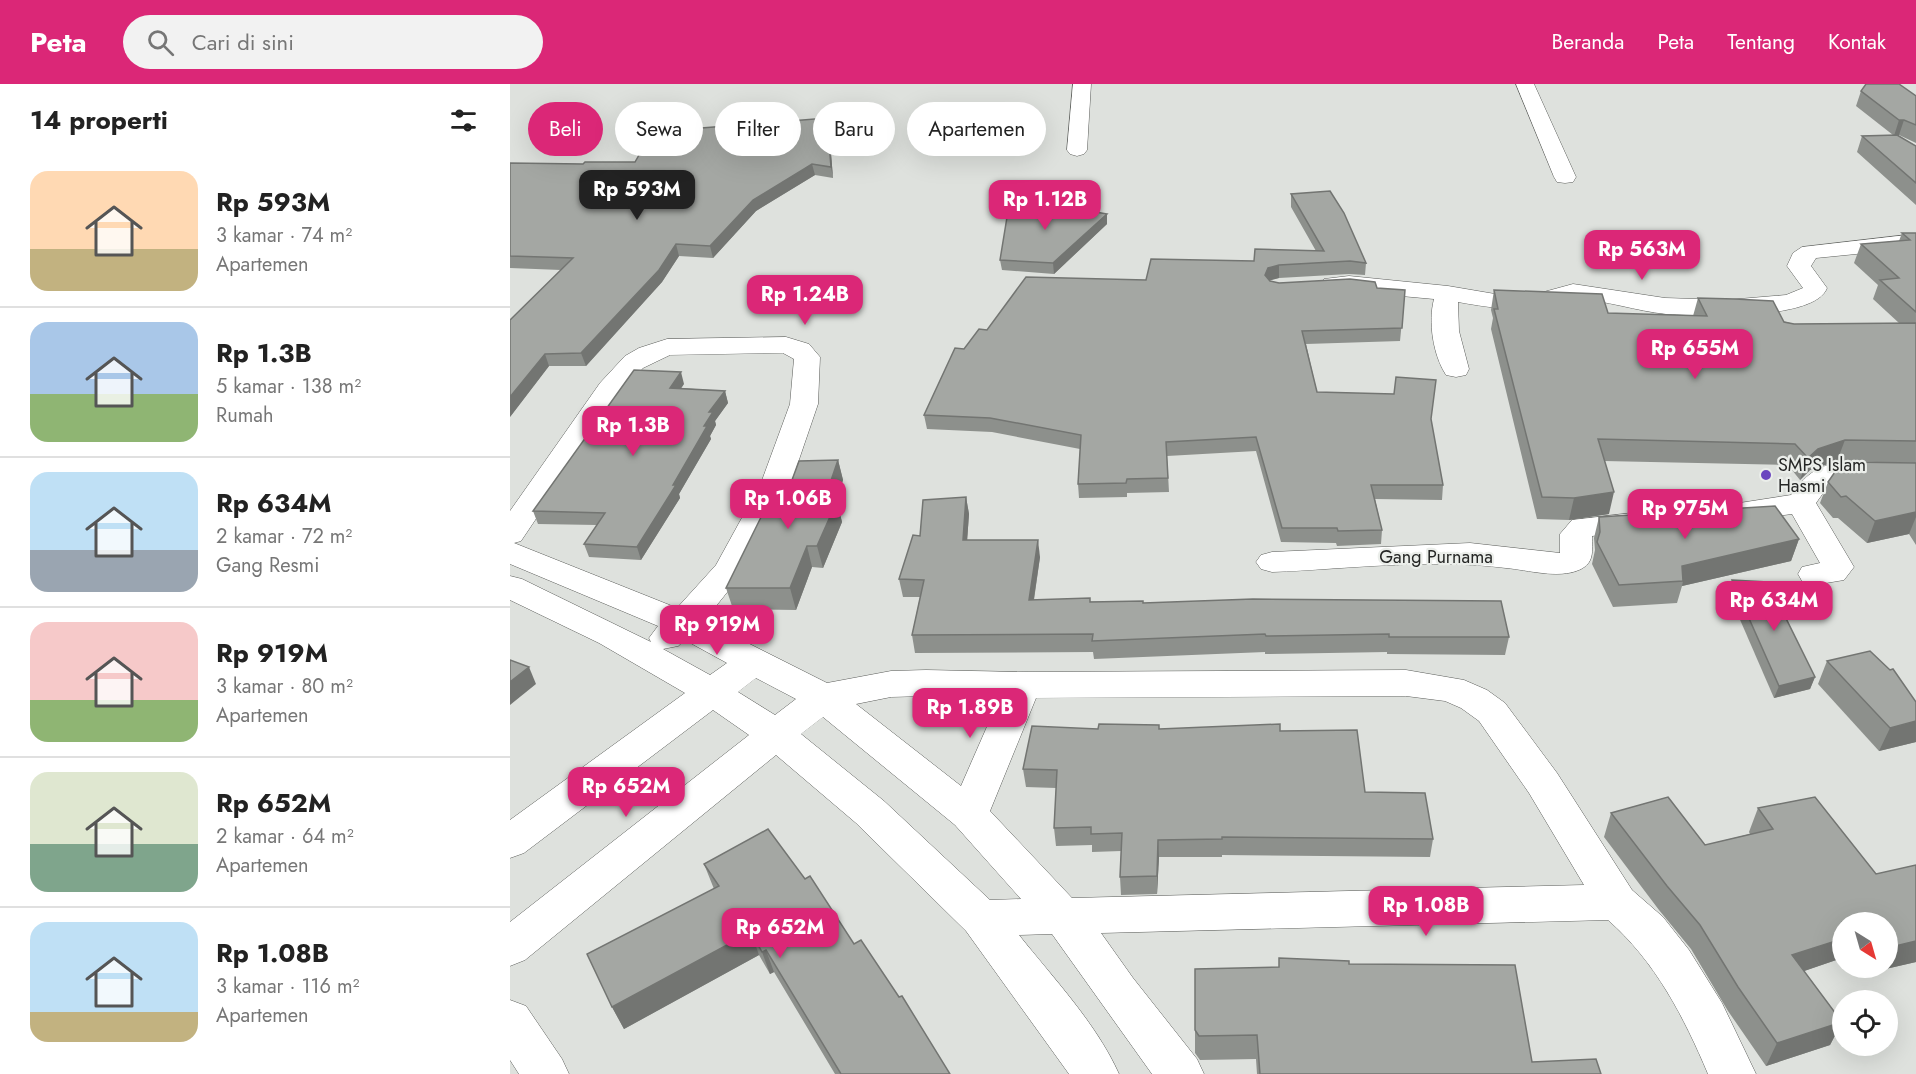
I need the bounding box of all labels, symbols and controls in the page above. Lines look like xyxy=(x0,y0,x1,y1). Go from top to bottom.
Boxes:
search box xyxy=(123,15,543,69)
text: Peta xyxy=(30,22,87,63)
icon: search xyxy=(144,26,177,59)
text: Cari di sini xyxy=(192,26,294,58)
text: Beranda xyxy=(1551,27,1624,57)
text: Peta xyxy=(1657,27,1694,57)
text: Tentang xyxy=(1727,27,1795,57)
text: Kontak xyxy=(1828,27,1886,57)
text: 14 properti xyxy=(30,101,168,139)
chip: Beli xyxy=(528,102,603,156)
chip: Sewa xyxy=(615,102,703,156)
chip: Filter xyxy=(715,102,801,156)
chip: Baru xyxy=(813,102,895,156)
chip: Apartemen xyxy=(907,102,1046,156)
icon: filters xyxy=(447,104,480,137)
pin: Rp 593M xyxy=(582,170,692,221)
text: Rp 593M xyxy=(593,175,681,204)
pin: Rp 1.12B xyxy=(983,180,1107,231)
text: Rp 593M xyxy=(216,183,330,221)
text: Rp 1.12B xyxy=(1003,185,1087,214)
icon: home xyxy=(78,195,150,267)
text: 3 kamar · 74 m² xyxy=(216,221,352,250)
pin: Rp 563M xyxy=(1587,230,1697,281)
text: Rp 563M xyxy=(1598,235,1686,264)
text: Apartemen xyxy=(216,250,309,279)
pin: Rp 1.24B xyxy=(743,275,867,326)
text: Rp 1.24B xyxy=(761,280,849,309)
pin: Rp 655M xyxy=(1640,329,1750,380)
text: Rp 1.3B xyxy=(216,334,312,372)
text: Rp 655M xyxy=(1651,334,1739,363)
icon: home xyxy=(78,346,150,418)
text: 5 kamar · 138 m² xyxy=(216,372,361,401)
text: Rumah xyxy=(216,401,273,430)
pin: Rp 1.3B xyxy=(578,406,688,457)
text: Rp 1.3B xyxy=(596,411,670,440)
place label: SMPS Islam Hasmi xyxy=(1778,452,1866,499)
marker: SMPS Islam Hasmi xyxy=(1759,468,1773,482)
pin: Rp 1.06B xyxy=(726,479,850,530)
text: Rp 634M xyxy=(216,484,332,522)
text: Rp 1.06B xyxy=(744,484,832,513)
pin: Rp 975M xyxy=(1630,489,1740,540)
text: Rp 975M xyxy=(1642,494,1728,523)
icon: home xyxy=(78,496,150,568)
text: 2 kamar · 72 m² xyxy=(216,522,352,551)
street label: Gang Purnama xyxy=(1379,544,1493,570)
text: Gang Resmi xyxy=(216,551,319,580)
pin: Rp 634M xyxy=(1719,581,1829,632)
text: Rp 634M xyxy=(1730,586,1818,615)
pin: Rp 919M xyxy=(662,605,772,656)
text: Rp 919M xyxy=(674,610,760,639)
text: Rp 919M xyxy=(216,634,328,672)
icon: home xyxy=(78,646,150,718)
text: 3 kamar · 80 m² xyxy=(216,672,353,701)
pin: Rp 1.89B xyxy=(908,688,1032,739)
text: Rp 1.89B xyxy=(926,693,1014,722)
text: Apartemen xyxy=(216,701,309,730)
pin: Rp 652M xyxy=(571,767,681,818)
text: Rp 652M xyxy=(582,772,670,801)
text: Rp 652M xyxy=(216,784,331,822)
icon: home xyxy=(78,796,150,868)
text: 2 kamar · 64 m² xyxy=(216,822,354,851)
text: Apartemen xyxy=(216,851,309,880)
pin: Rp 1.08B xyxy=(1364,886,1488,937)
text: Rp 1.08B xyxy=(1383,891,1469,920)
pin: Rp 652M xyxy=(725,908,835,959)
north arrow xyxy=(1832,912,1898,978)
map controls xyxy=(1832,912,1898,1056)
text: Rp 652M xyxy=(736,913,824,942)
text: Rp 1.08B xyxy=(216,934,329,972)
icon: home xyxy=(78,946,150,1018)
text: 3 kamar · 116 m² xyxy=(216,972,359,1001)
button: locate xyxy=(1832,990,1898,1056)
text: Apartemen xyxy=(216,1001,309,1030)

